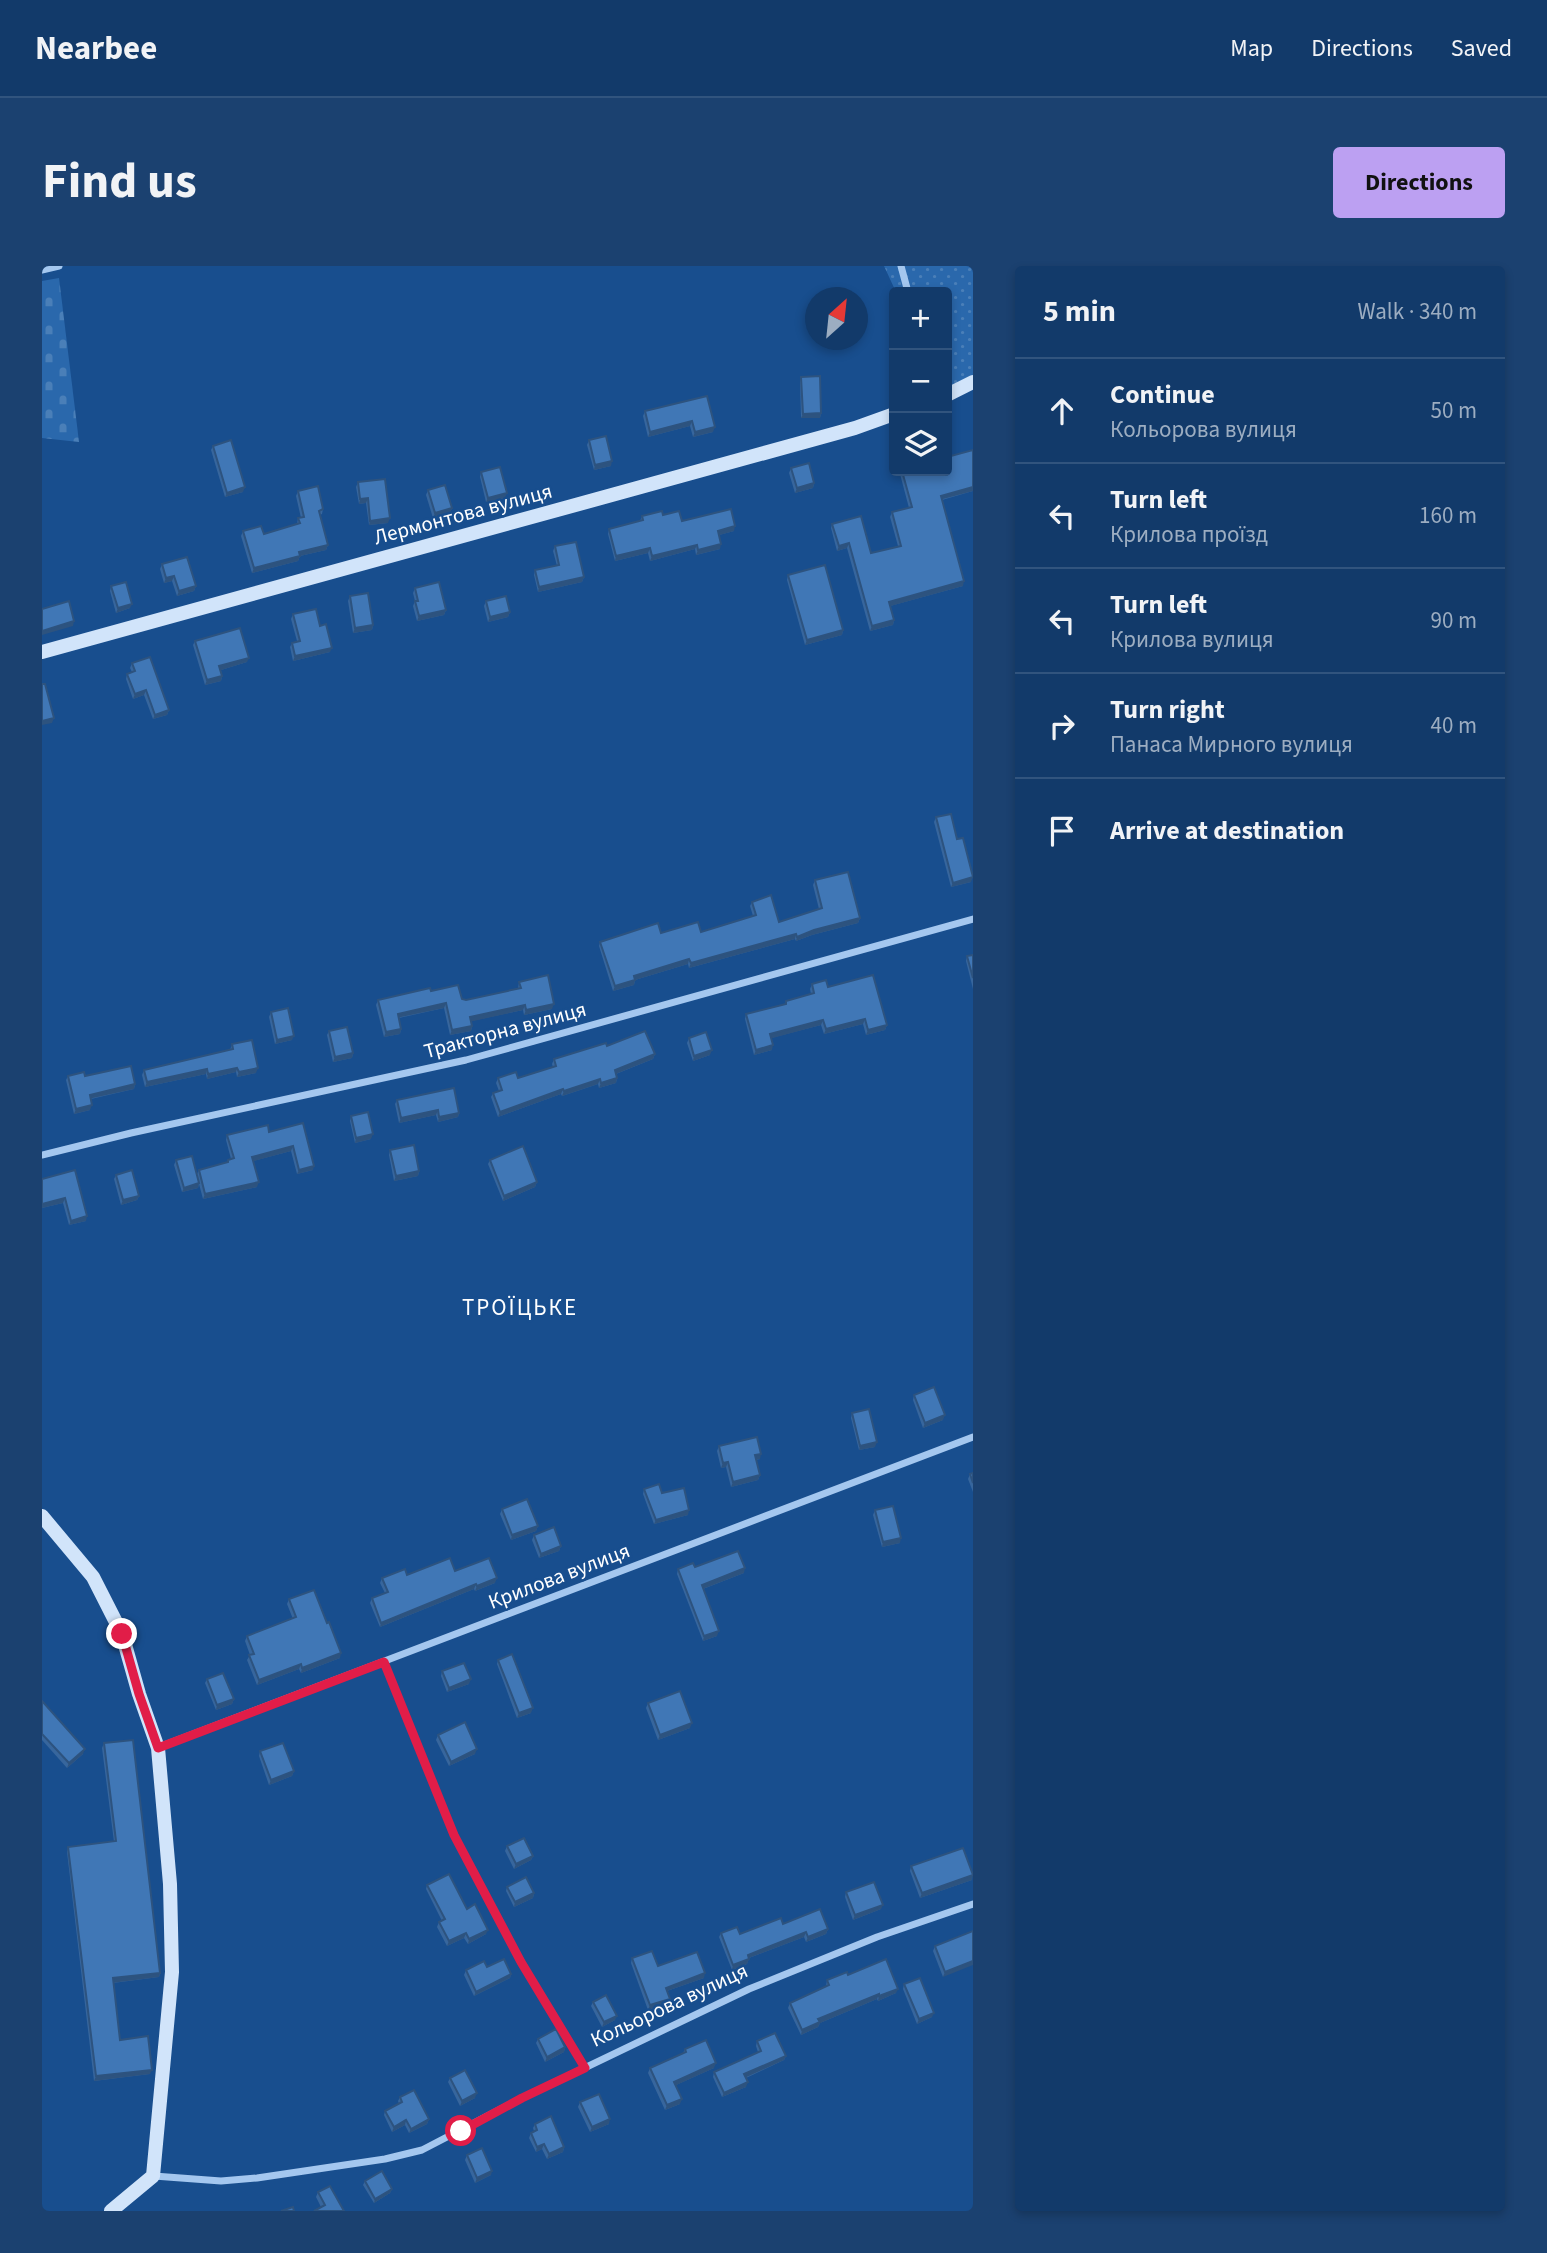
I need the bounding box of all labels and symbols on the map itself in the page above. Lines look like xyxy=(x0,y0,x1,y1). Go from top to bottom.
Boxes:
north arrow xyxy=(805,287,868,350)
street label: Лермонтова вулиця xyxy=(370,476,556,552)
street label: Тракторна вулиця xyxy=(420,994,590,1066)
district label: ТРОЇЦЬКЕ xyxy=(462,1291,578,1324)
street label: Крилова вулиця xyxy=(484,1535,634,1617)
route end xyxy=(106,1618,137,1649)
street label: Кольорова вулиця xyxy=(585,1955,753,2055)
route start xyxy=(445,2115,476,2146)

